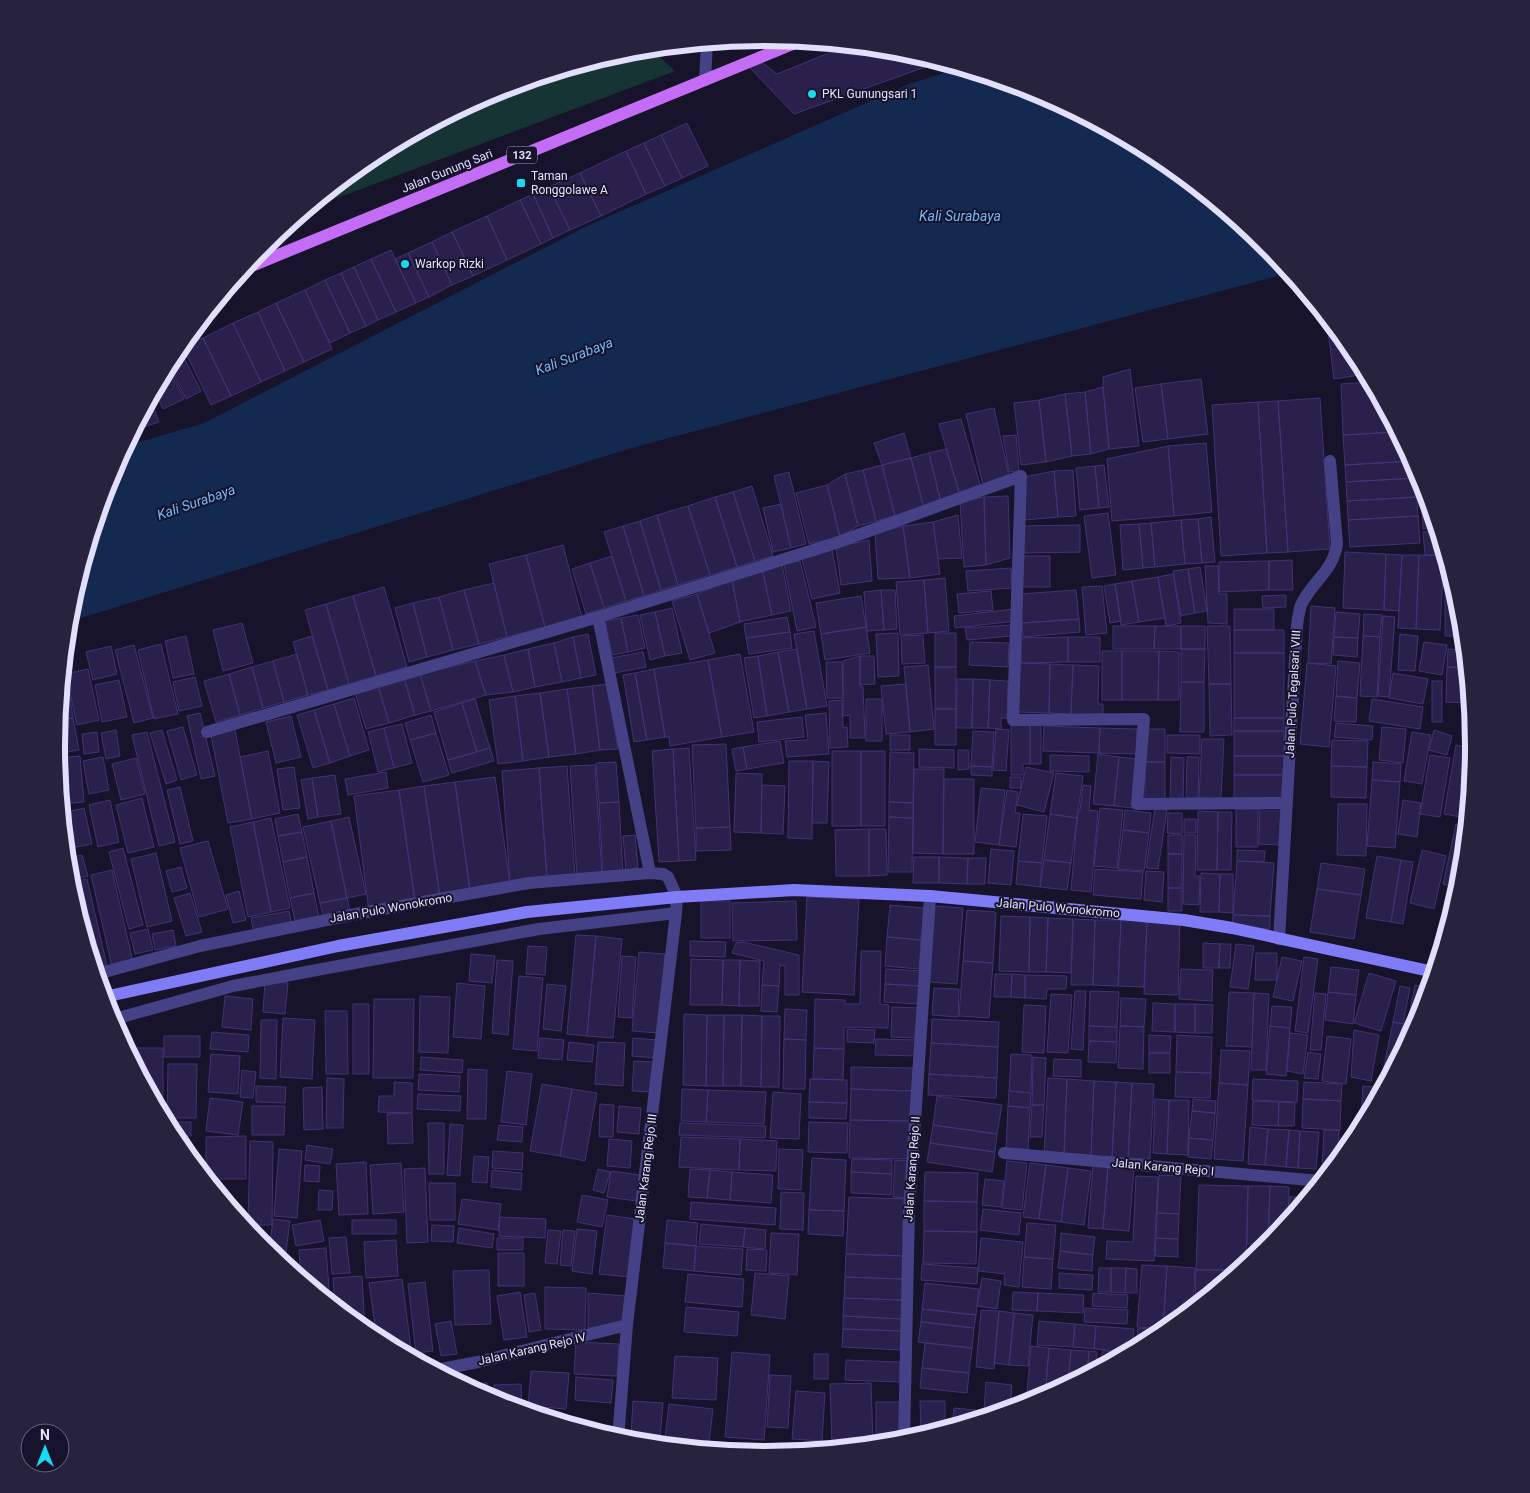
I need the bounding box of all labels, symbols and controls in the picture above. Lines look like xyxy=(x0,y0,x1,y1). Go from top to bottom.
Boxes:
place label: PKL Gunungsari 1 xyxy=(822,87,917,101)
marker: PKL Gunungsari 1 xyxy=(806,88,818,100)
street label: Jalan Gunung Sari xyxy=(399,146,495,196)
road number: 132 xyxy=(507,146,537,164)
place label: Taman Ronggolawe A xyxy=(531,169,608,197)
marker: Taman Ronggolawe A xyxy=(515,177,527,189)
water label: Kali Surabaya xyxy=(919,208,1001,224)
place label: Warkop Rizki xyxy=(415,257,484,271)
marker: Warkop Rizki xyxy=(399,258,411,270)
water label: Kali Surabaya xyxy=(533,334,615,378)
water label: Kali Surabaya xyxy=(155,481,237,523)
street label: Jalan Pulo Tegalsari VIII xyxy=(1283,630,1303,758)
street label: Jalan Pulo Wonokromo xyxy=(329,890,453,926)
street label: Jalan Pulo Wonokromo xyxy=(996,896,1121,920)
street label: Jalan Karang Rejo III xyxy=(632,1113,660,1223)
street label: Jalan Karang Rejo II xyxy=(901,1116,923,1222)
street label: Jalan Karang Rejo I xyxy=(1111,1156,1215,1178)
street label: Jalan Karang Rejo IV xyxy=(477,1330,588,1368)
north arrow xyxy=(20,1423,70,1473)
text: N xyxy=(40,1427,50,1443)

